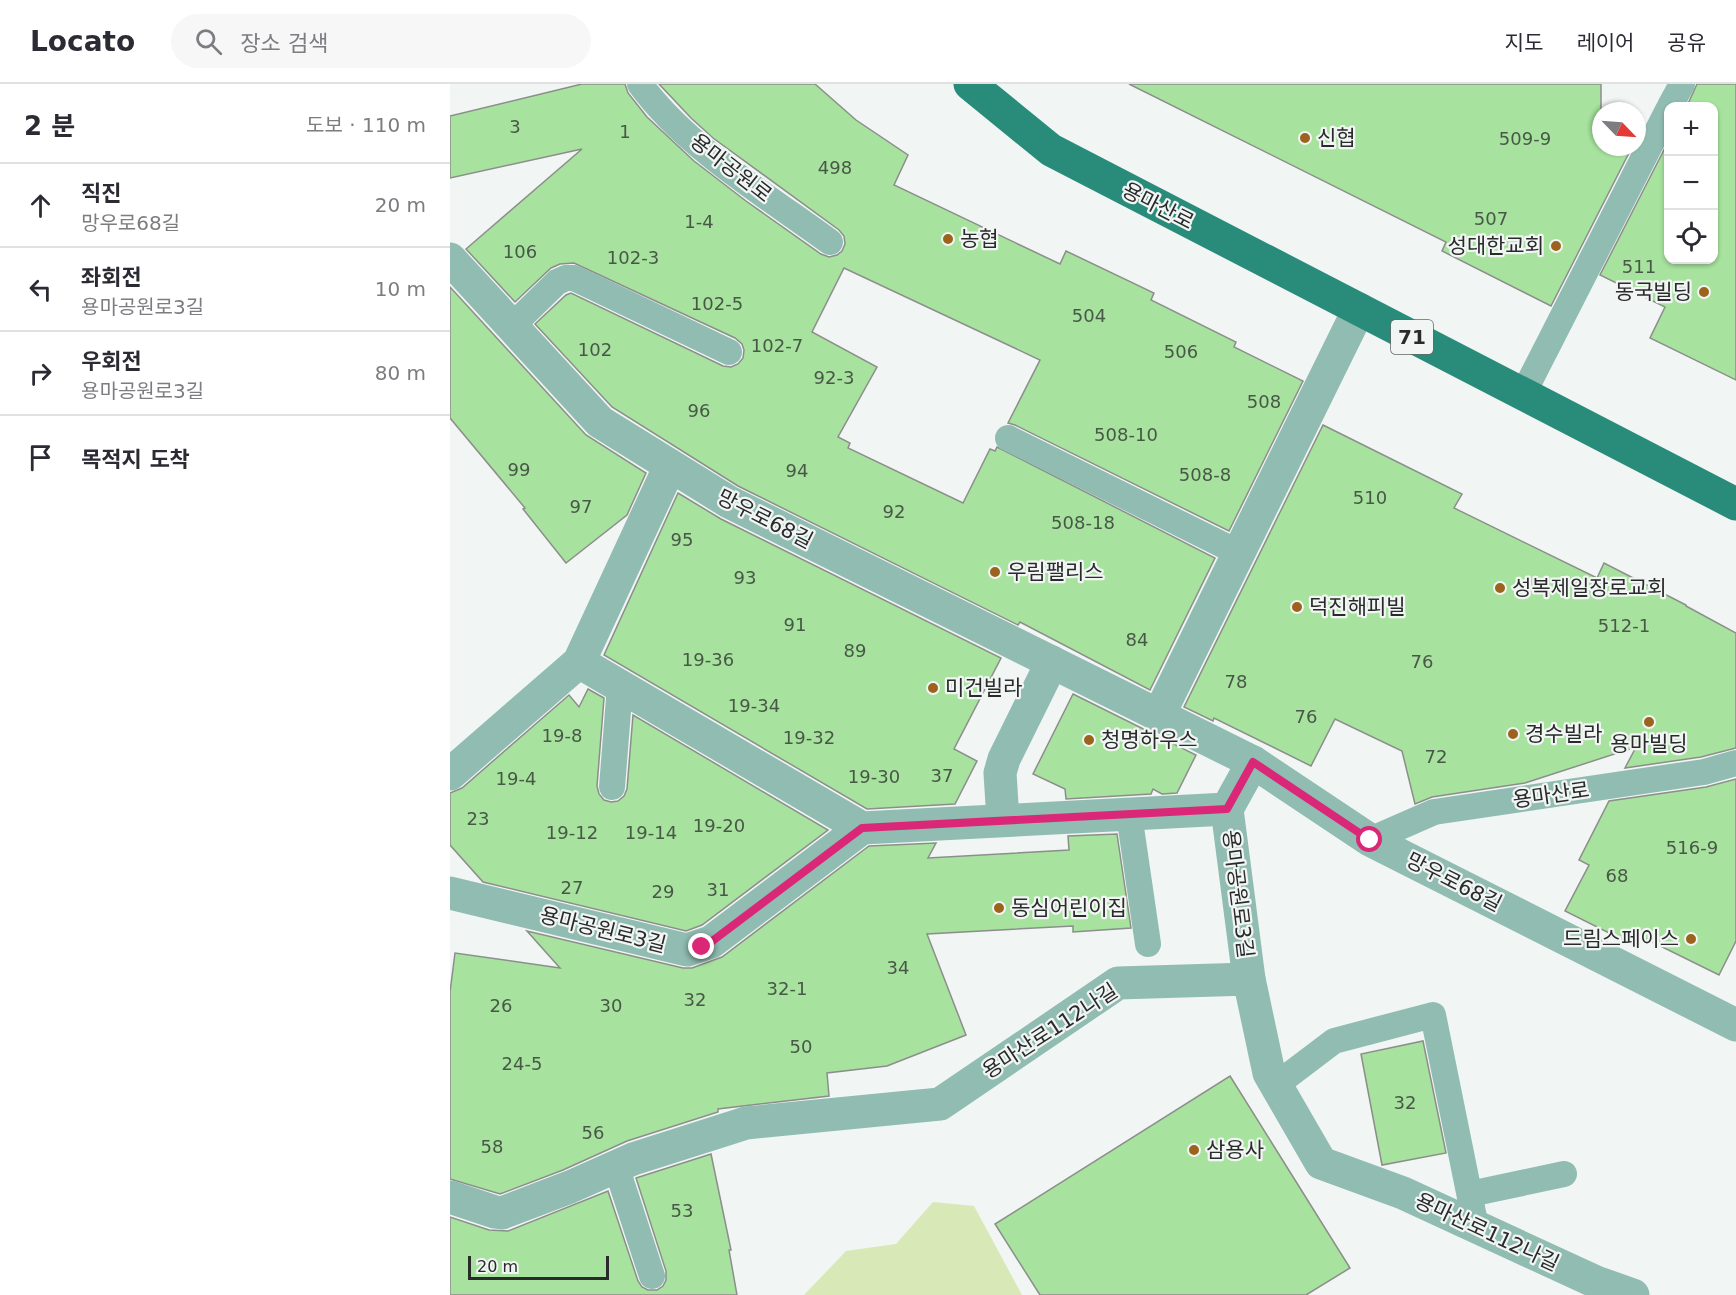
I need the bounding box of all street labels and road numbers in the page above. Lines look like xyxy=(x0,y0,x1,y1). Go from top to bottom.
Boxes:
street label: 용마공원로 xyxy=(686,129,776,207)
street label: 용마산로 xyxy=(1118,178,1198,234)
road number: 71 xyxy=(1391,320,1433,354)
street label: 망우로68길 xyxy=(713,485,817,553)
street label: 용마산로 xyxy=(1511,778,1591,812)
street label: 용마공원로3길 xyxy=(1218,828,1258,960)
street label: 망우로68길 xyxy=(1402,848,1506,916)
street label: 용마공원로3길 xyxy=(537,903,669,957)
street label: 용마산로112나길 xyxy=(978,978,1122,1084)
street label: 용마산로112나길 xyxy=(1411,1188,1563,1276)

